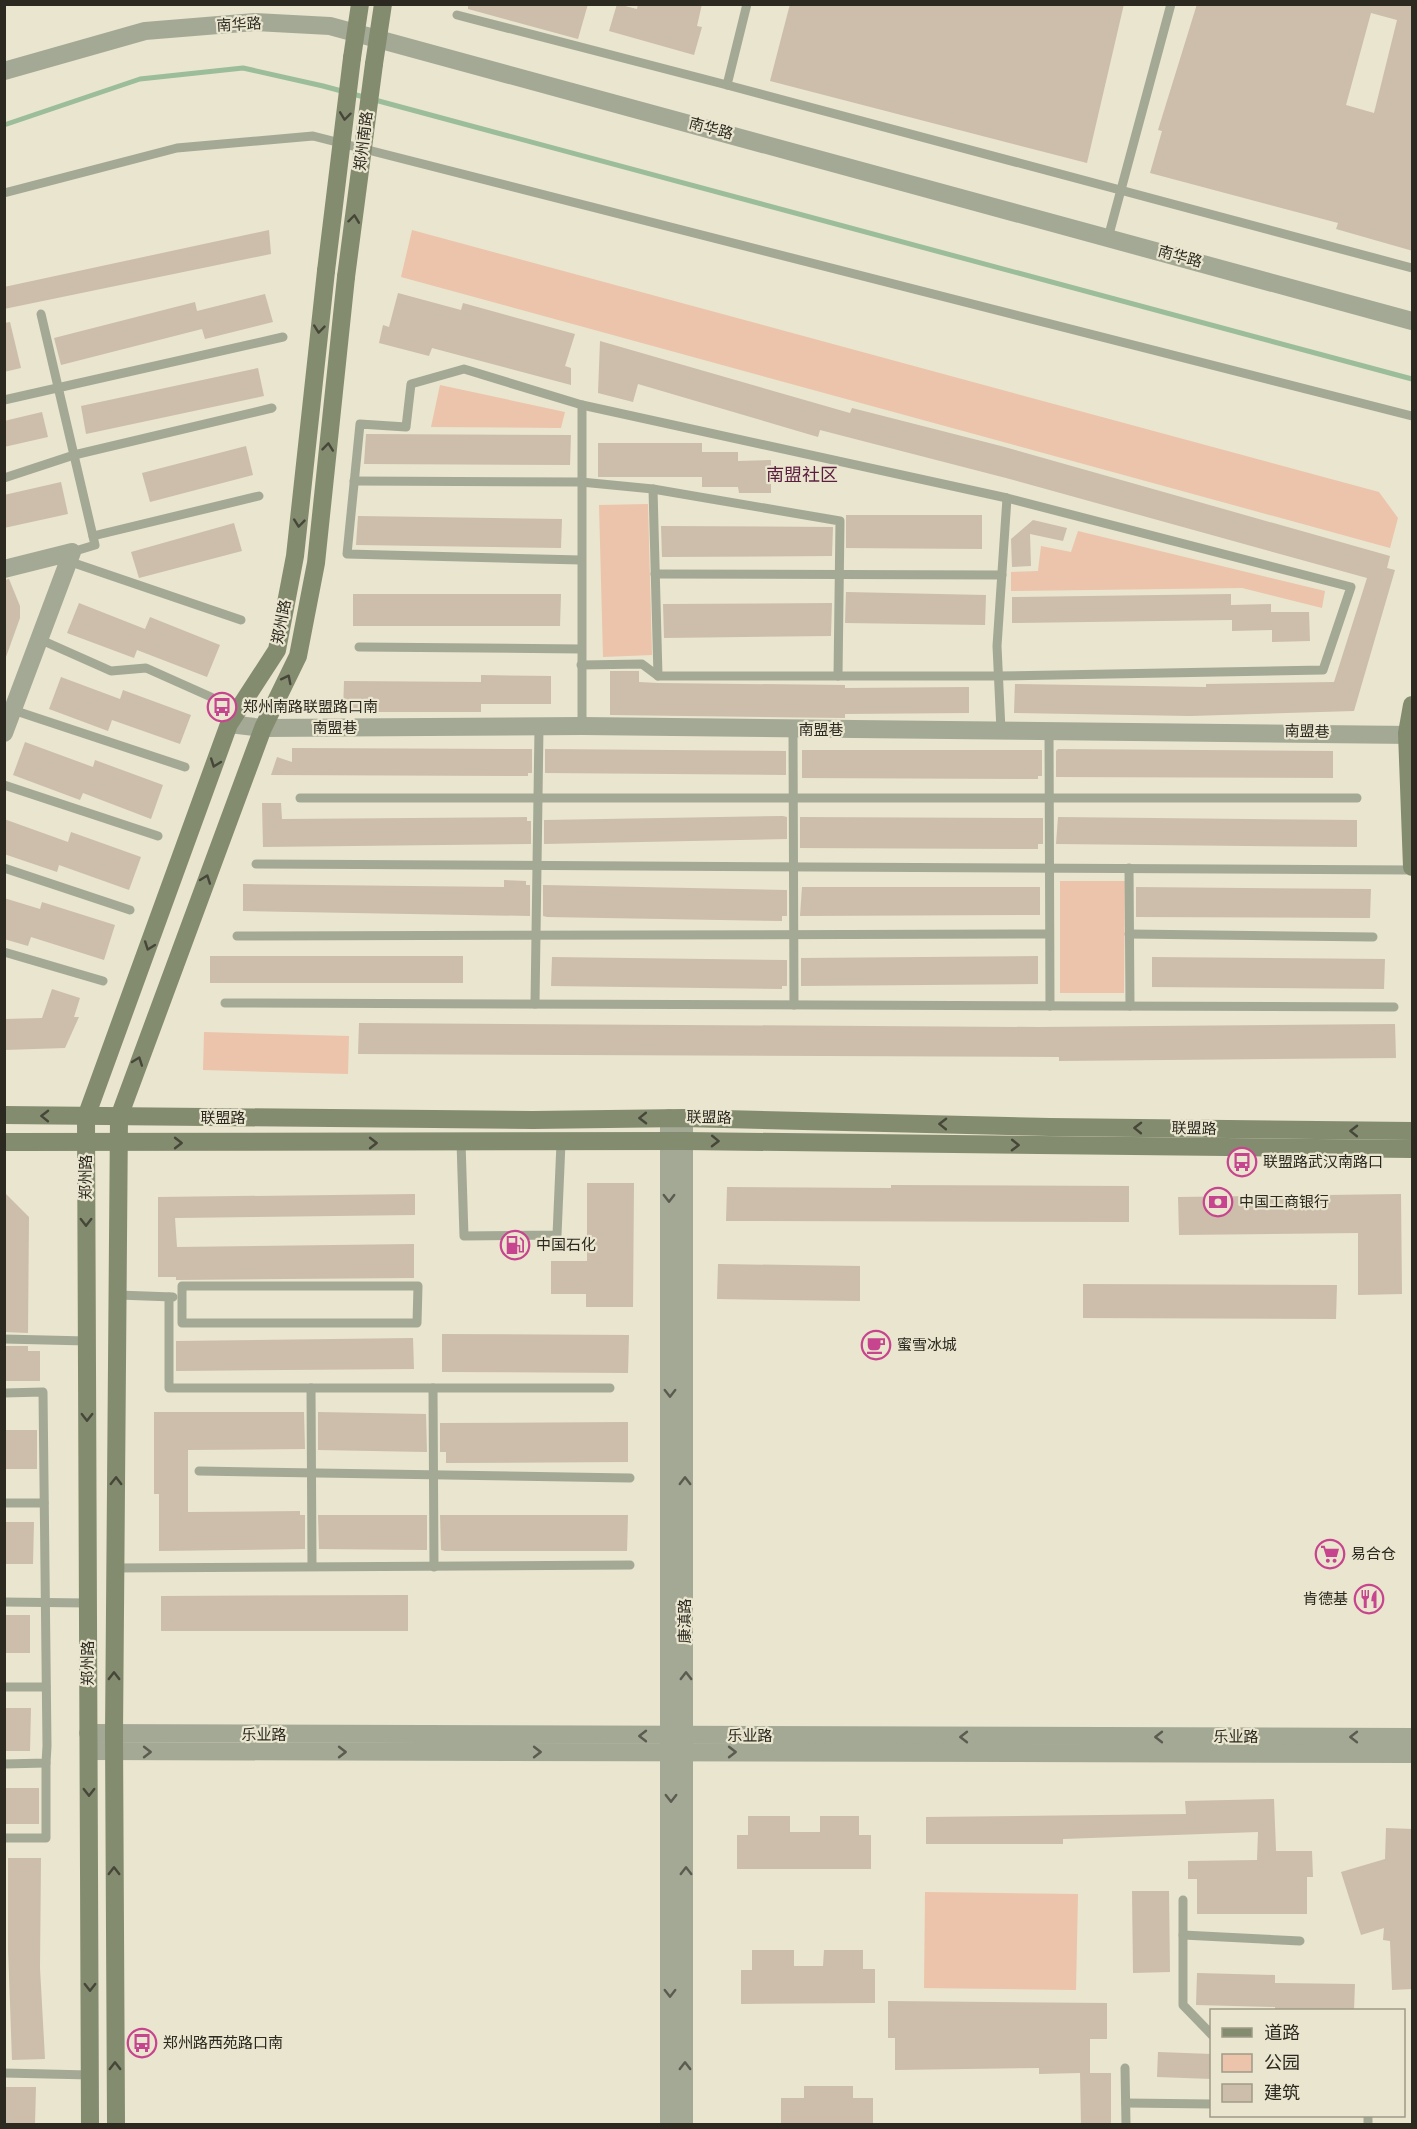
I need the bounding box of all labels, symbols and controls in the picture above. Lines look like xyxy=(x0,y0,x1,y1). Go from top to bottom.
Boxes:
street label: 南华路 xyxy=(216,13,262,37)
street label: 郑州南路 xyxy=(350,110,378,172)
one-way arrow xyxy=(339,112,352,121)
street label: 南华路 xyxy=(687,113,735,145)
one-way arrow xyxy=(347,215,360,224)
street label: 南华路 xyxy=(1156,241,1204,273)
one-way arrow xyxy=(314,325,326,334)
one-way arrow xyxy=(321,442,334,451)
district label: 南盟社区 xyxy=(766,463,838,488)
one-way arrow xyxy=(293,519,306,528)
street label: 郑州路 xyxy=(267,598,297,646)
one-way arrow xyxy=(280,674,291,685)
bus stop icon: 郑州南路联盟路口南 xyxy=(206,691,238,723)
place label: 郑州南路联盟路口南 xyxy=(243,697,378,718)
street label: 南盟巷 xyxy=(312,718,358,739)
street label: 南盟巷 xyxy=(798,720,844,741)
street label: 南盟巷 xyxy=(1284,721,1330,743)
one-way arrow xyxy=(210,757,223,768)
one-way arrow xyxy=(199,874,211,885)
one-way arrow xyxy=(143,940,156,951)
one-way arrow xyxy=(131,1057,143,1068)
street label: 联盟路 xyxy=(686,1107,732,1129)
street label: 联盟路 xyxy=(200,1108,246,1129)
one-way arrow xyxy=(41,1110,50,1122)
one-way arrow xyxy=(639,1112,648,1125)
one-way arrow xyxy=(939,1118,948,1131)
street label: 联盟路 xyxy=(1171,1118,1217,1140)
one-way arrow xyxy=(1134,1122,1143,1134)
one-way arrow xyxy=(1350,1125,1359,1137)
one-way arrow xyxy=(711,1135,720,1147)
one-way arrow xyxy=(174,1137,183,1149)
one-way arrow xyxy=(369,1137,378,1149)
one-way arrow xyxy=(1011,1138,1020,1151)
bus stop icon: 联盟路武汉南路口 xyxy=(1226,1146,1258,1178)
place label: 联盟路武汉南路口 xyxy=(1263,1152,1383,1173)
street label: 郑州路 xyxy=(76,1154,97,1200)
bank icon: 中国工商银行 xyxy=(1202,1186,1234,1218)
place label: 中国工商银行 xyxy=(1239,1192,1329,1213)
one-way arrow xyxy=(663,1193,675,1202)
one-way arrow xyxy=(80,1218,93,1227)
fuel station icon: 中国石化 xyxy=(499,1229,531,1261)
place label: 中国石化 xyxy=(536,1235,596,1256)
cafe icon: 蜜雪冰城 xyxy=(860,1329,892,1361)
place label: 蜜雪冰城 xyxy=(897,1335,957,1356)
one-way arrow xyxy=(664,1388,676,1397)
one-way arrow xyxy=(81,1413,93,1422)
one-way arrow xyxy=(110,1477,122,1486)
one-way arrow xyxy=(679,1477,691,1486)
supermarket icon: 易合仓 xyxy=(1314,1538,1346,1570)
place label: 易合仓 xyxy=(1351,1544,1396,1565)
restaurant icon: 肯德基 xyxy=(1353,1583,1385,1615)
place label: 肯德基 xyxy=(1303,1589,1348,1610)
street label: 康滇路 xyxy=(675,1598,696,1644)
street label: 郑州路 xyxy=(78,1640,99,1686)
one-way arrow xyxy=(108,1672,120,1681)
one-way arrow xyxy=(680,1672,692,1681)
street label: 乐业路 xyxy=(241,1725,287,1746)
street label: 乐业路 xyxy=(727,1726,773,1747)
street label: 乐业路 xyxy=(1213,1727,1259,1748)
one-way arrow xyxy=(639,1730,648,1742)
one-way arrow xyxy=(960,1731,969,1743)
one-way arrow xyxy=(1155,1731,1164,1743)
one-way arrow xyxy=(1350,1731,1359,1743)
one-way arrow xyxy=(143,1746,152,1758)
one-way arrow xyxy=(338,1746,347,1758)
one-way arrow xyxy=(533,1746,542,1758)
one-way arrow xyxy=(728,1746,737,1758)
one-way arrow xyxy=(83,1787,95,1796)
one-way arrow xyxy=(665,1793,677,1802)
one-way arrow xyxy=(108,1867,121,1876)
one-way arrow xyxy=(679,1867,692,1876)
one-way arrow xyxy=(84,1982,96,1991)
one-way arrow xyxy=(664,1988,676,1997)
legend xyxy=(1210,2009,1405,2117)
text: 道路 xyxy=(1264,2021,1300,2046)
bus stop icon: 郑州路西苑路口南 xyxy=(126,2027,158,2059)
place label: 郑州路西苑路口南 xyxy=(163,2033,283,2054)
text: 公园 xyxy=(1264,2051,1300,2076)
one-way arrow xyxy=(109,2062,122,2071)
one-way arrow xyxy=(679,2062,691,2071)
text: 建筑 xyxy=(1264,2081,1300,2106)

